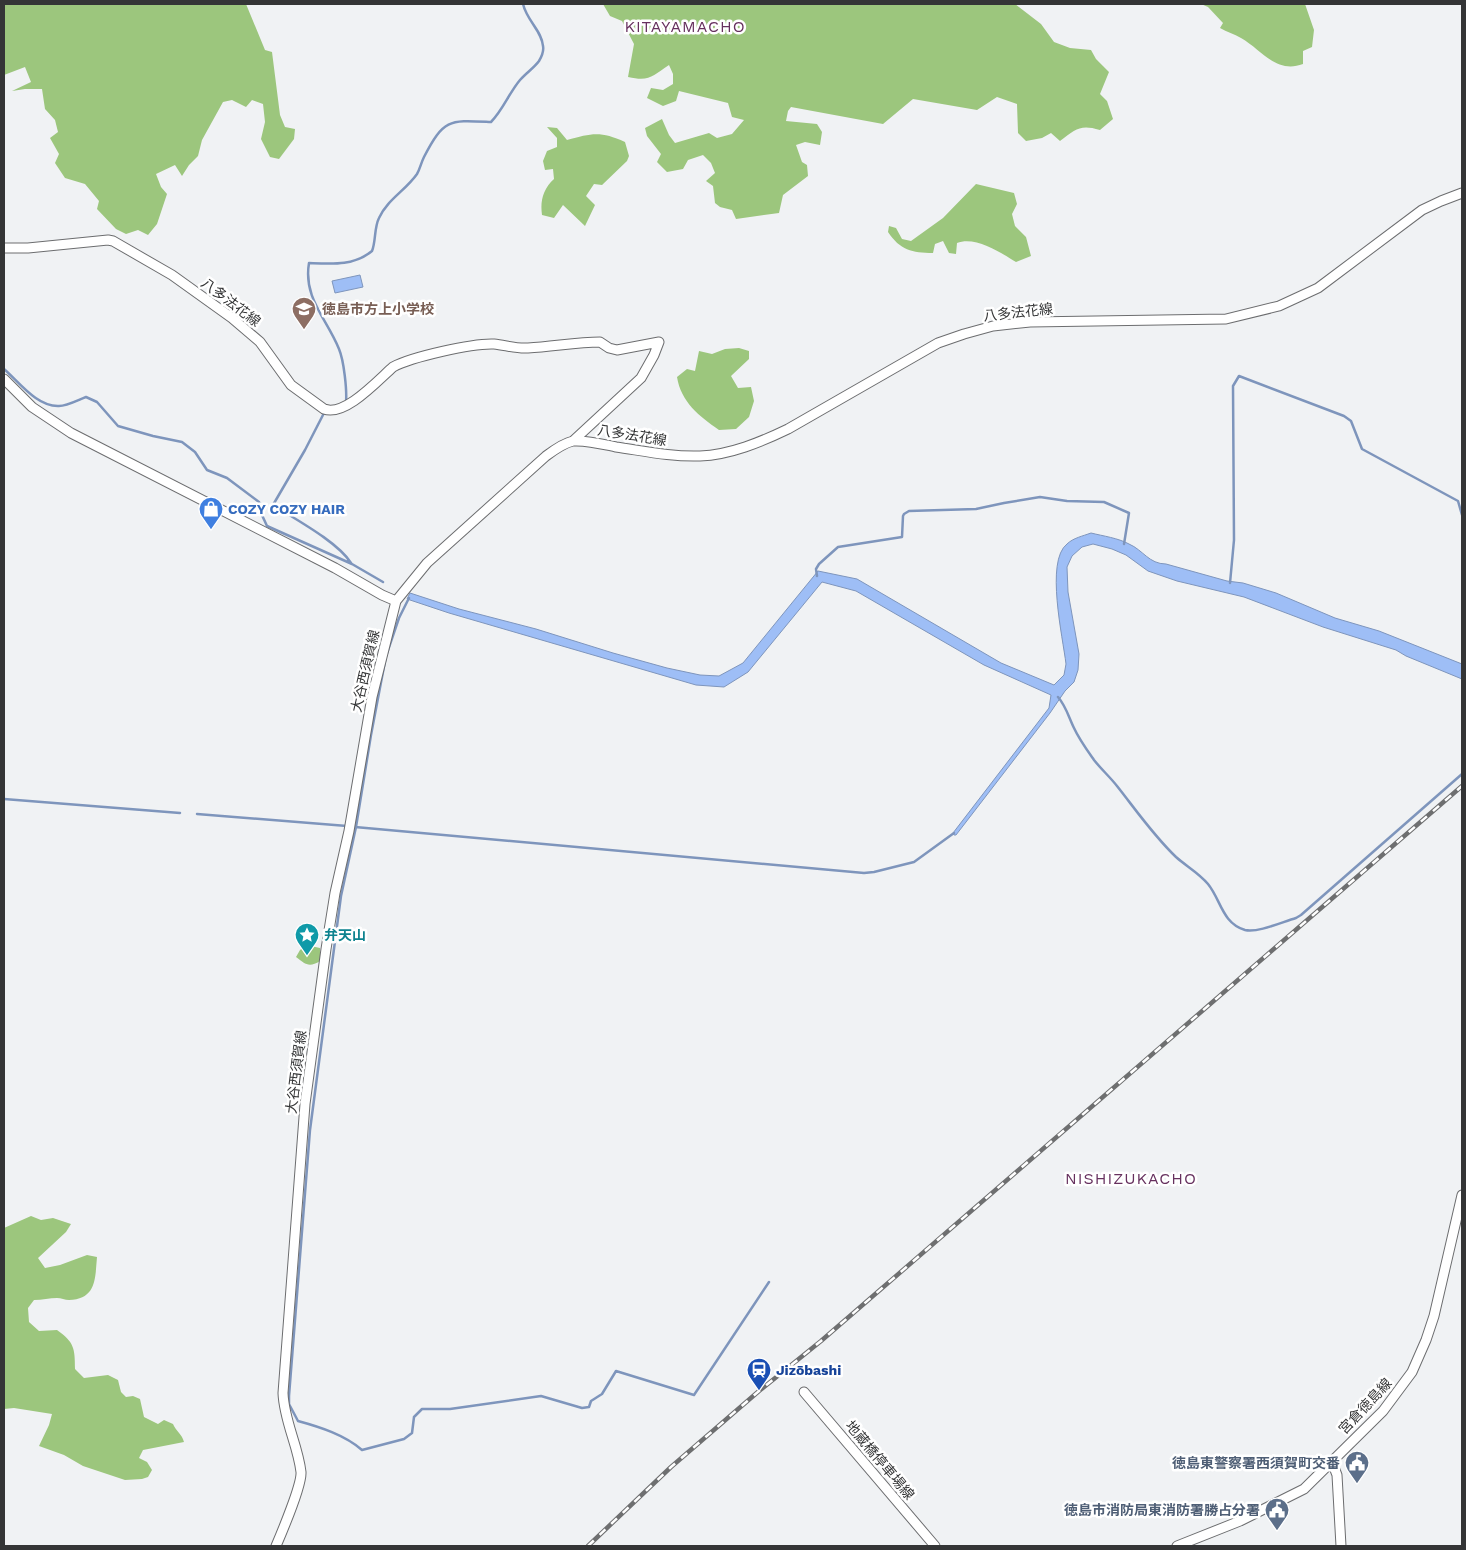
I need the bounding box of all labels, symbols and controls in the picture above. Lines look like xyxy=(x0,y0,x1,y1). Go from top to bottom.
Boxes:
district label: KITAYAMACHO xyxy=(624,17,746,36)
street label: 八多法花線 xyxy=(198,275,264,329)
school or university icon: 徳島市方上小学校 xyxy=(291,296,317,330)
street label: 八多法花線 xyxy=(982,300,1054,324)
place label: 徳島市方上小学校 xyxy=(322,301,434,317)
street label: 八多法花線 xyxy=(596,422,668,448)
shop icon: COZY COZY HAIR xyxy=(198,496,224,530)
place label: COZY COZY HAIR xyxy=(228,501,345,517)
street label: 大谷西須賀線 xyxy=(348,628,382,714)
place icon: 弁天山 xyxy=(294,922,320,956)
place label: 弁天山 xyxy=(324,927,366,943)
street label: 大谷西須賀線 xyxy=(283,1029,309,1115)
district label: NISHIZUKACHO xyxy=(1065,1169,1197,1188)
station icon: Jizōbashi xyxy=(746,1357,772,1391)
place label: Jizōbashi xyxy=(776,1362,841,1378)
street label: 宮倉徳島線 xyxy=(1335,1375,1395,1437)
street label: 地蔵橋停車場線 xyxy=(842,1417,918,1503)
public building icon: 徳島東警察署西須賀町交番 xyxy=(1344,1450,1370,1484)
place label: 徳島東警察署西須賀町交番 xyxy=(1172,1455,1340,1471)
public building icon: 徳島市消防局東消防署勝占分署 xyxy=(1264,1497,1290,1531)
place label: 徳島市消防局東消防署勝占分署 xyxy=(1064,1502,1260,1518)

